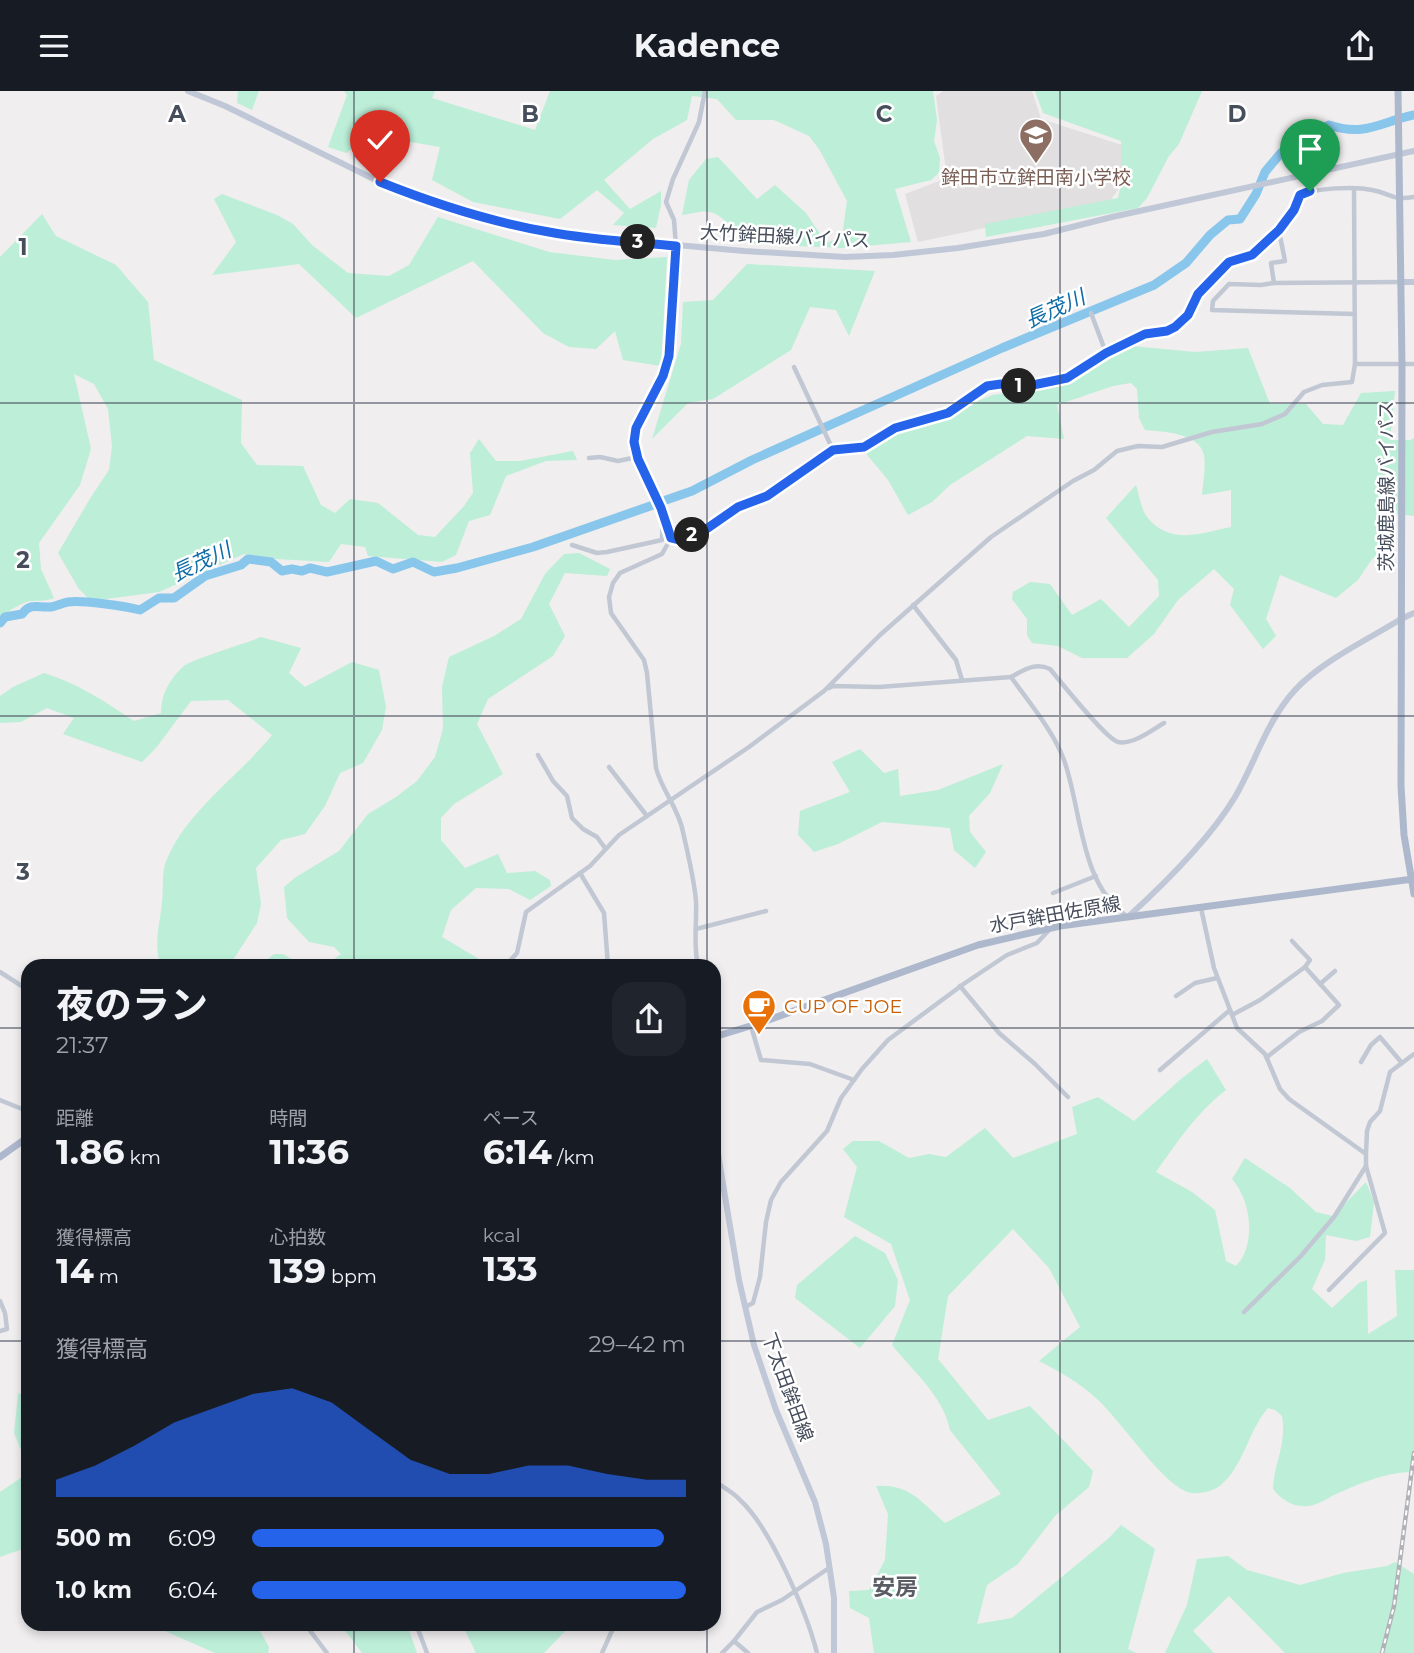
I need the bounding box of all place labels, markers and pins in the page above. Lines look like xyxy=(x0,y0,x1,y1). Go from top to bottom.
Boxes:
pin xyxy=(350,110,410,182)
school or university icon: 鉾田市立鉾田南小学校 xyxy=(1017,116,1055,165)
pin xyxy=(1280,119,1340,191)
place label: 鉾田市立鉾田南小学校 xyxy=(941,166,1131,189)
pin: 3 xyxy=(620,225,656,259)
pin: 1 xyxy=(1002,369,1036,403)
pin: 2 xyxy=(674,517,710,553)
cafe icon: CUP OF JOE xyxy=(740,987,778,1036)
place label: CUP OF JOE xyxy=(784,995,902,1018)

